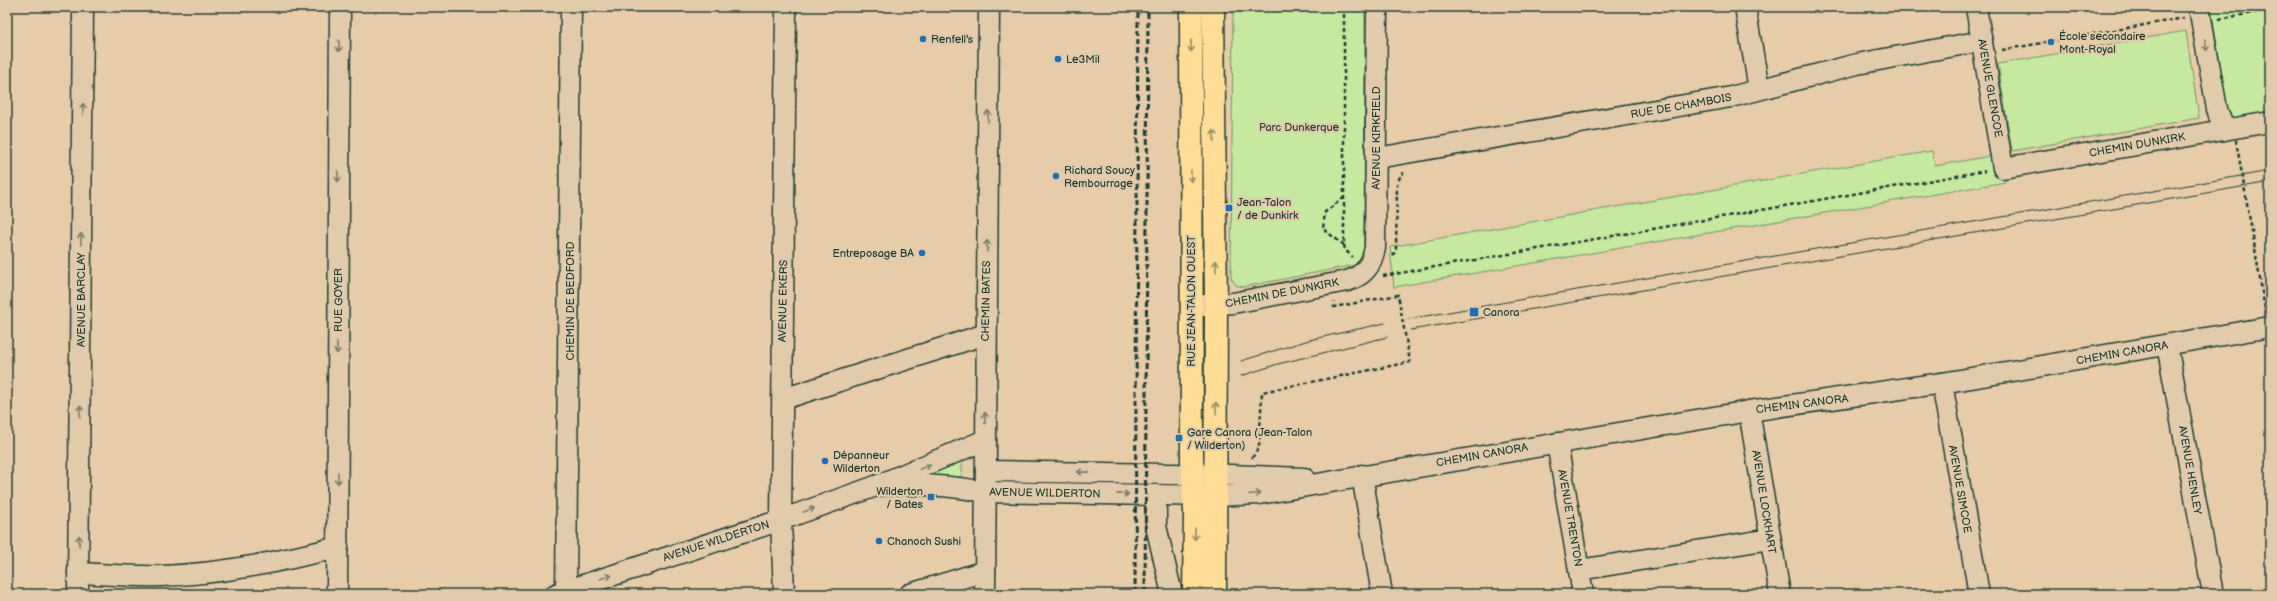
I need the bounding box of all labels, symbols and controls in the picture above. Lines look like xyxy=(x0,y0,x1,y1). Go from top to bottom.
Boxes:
place label: École secondaire Mont-Royal xyxy=(2059,29,2146,56)
place label: Renfell's xyxy=(931,33,974,46)
marker: Renfell's xyxy=(918,34,928,44)
marker: École secondaire Mont-Royal xyxy=(2046,37,2056,47)
street label: AVENUE GLENCOE xyxy=(1975,38,2005,138)
one-way arrow xyxy=(335,39,343,52)
one-way arrow xyxy=(1187,39,1195,52)
one-way arrow xyxy=(2202,39,2210,52)
place label: Le3Mil xyxy=(1066,53,1100,66)
marker: Le3Mil xyxy=(1053,54,1063,64)
street label: AVENUE KIRKFIELD xyxy=(1370,86,1383,190)
street label: RUE DE CHAMBOIS xyxy=(1629,91,1733,121)
one-way arrow xyxy=(79,103,87,116)
one-way arrow xyxy=(984,110,992,123)
park label: Parc Dunkerque xyxy=(1259,121,1340,134)
one-way arrow xyxy=(1210,130,1218,143)
street label: CHEMIN DUNKIRK xyxy=(2088,130,2187,160)
place label: Richard Soucy Rembourrage xyxy=(1064,164,1135,190)
one-way arrow xyxy=(335,169,342,182)
one-way arrow xyxy=(1187,169,1195,182)
marker: Richard Soucy Rembourrage xyxy=(1051,171,1061,181)
place label: Jean-Talon / de Dunkirk xyxy=(1237,196,1299,222)
marker: Jean-Talon / de Dunkirk xyxy=(1224,203,1234,213)
one-way arrow xyxy=(77,233,85,246)
street label: RUE JEAN-TALON OUEST xyxy=(1185,235,1198,367)
one-way arrow xyxy=(983,240,991,253)
street label: CHEMIN DE BEDFORD xyxy=(564,241,577,361)
place label: Entreposage BA xyxy=(832,247,914,260)
marker: Entreposage BA xyxy=(917,248,927,258)
street label: AVENUE BARCLAY xyxy=(75,252,88,347)
street label: AVENUE EKERS xyxy=(776,259,790,342)
street label: CHEMIN BATES xyxy=(979,260,993,342)
one-way arrow xyxy=(1212,260,1219,273)
street label: RUE GOYER xyxy=(332,268,345,332)
street label: CHEMIN DE DUNKIRK xyxy=(1224,275,1341,310)
marker: Canora xyxy=(1468,306,1480,318)
place label: Canora xyxy=(1483,306,1519,319)
street label: CHEMIN CANORA xyxy=(2075,338,2169,367)
one-way arrow xyxy=(333,341,341,354)
street label: CHEMIN CANORA xyxy=(1755,392,1849,416)
one-way arrow xyxy=(1212,402,1220,415)
one-way arrow xyxy=(76,405,84,418)
one-way arrow xyxy=(981,412,989,425)
street label: AVENUE HENLEY xyxy=(2176,425,2204,516)
place label: Gare Canora (Jean-Talon / Wilderton) xyxy=(1187,426,1312,452)
marker: Gare Canora (Jean-Talon / Wilderton) xyxy=(1174,433,1184,443)
street label: CHEMIN CANORA xyxy=(1435,440,1529,469)
street label: AVENUE SIMCOE xyxy=(1946,444,1974,534)
place label: Dépanneur Wilderton xyxy=(833,449,890,475)
street label: AVENUE LOCKHART xyxy=(1749,449,1779,555)
marker: Dépanneur Wilderton xyxy=(820,456,830,466)
one-way arrow xyxy=(918,462,930,470)
street label: AVENUE TRENTON xyxy=(1555,468,1585,568)
one-way arrow xyxy=(1077,469,1090,476)
one-way arrow xyxy=(334,471,342,484)
place label: Wilderton / Bates xyxy=(876,485,924,511)
street label: AVENUE WILDERTON xyxy=(989,486,1101,500)
one-way arrow xyxy=(1116,490,1129,498)
one-way arrow xyxy=(1248,491,1261,498)
marker: Wilderton / Bates xyxy=(926,492,936,502)
one-way arrow xyxy=(802,506,815,513)
street label: AVENUE WILDERTON xyxy=(661,518,771,564)
one-way arrow xyxy=(1191,527,1199,540)
one-way arrow xyxy=(75,535,83,548)
place label: Chanoch Sushi xyxy=(887,535,961,548)
marker: Chanoch Sushi xyxy=(874,536,884,546)
one-way arrow xyxy=(600,573,612,581)

